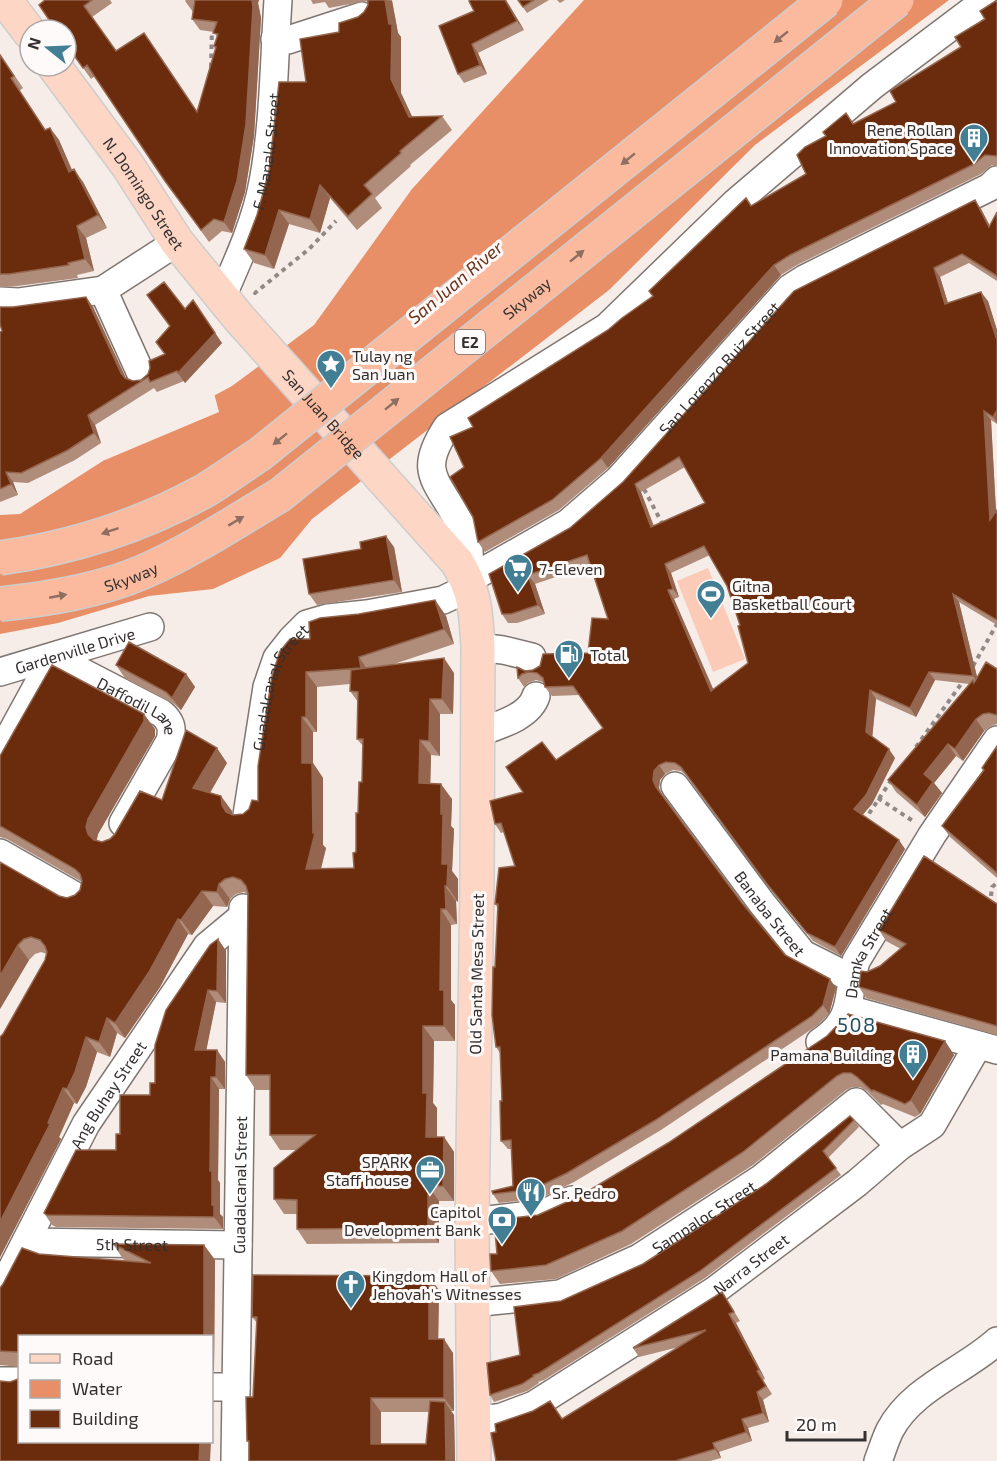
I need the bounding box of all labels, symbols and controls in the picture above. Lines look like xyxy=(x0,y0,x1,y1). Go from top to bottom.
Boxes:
north arrow xyxy=(18,18,78,78)
one-way arrow xyxy=(773,30,788,42)
text: N xyxy=(22,35,44,52)
street label: F. Manalo Street xyxy=(247,92,283,212)
place label: Rene Rollan Innovation Space xyxy=(829,120,953,157)
building icon: Rene Rollan Innovation Space xyxy=(958,122,990,164)
street label: N. Domingo Street xyxy=(100,133,189,253)
one-way arrow xyxy=(621,152,636,164)
water label: San Juan River xyxy=(403,235,508,328)
one-way arrow xyxy=(569,250,585,263)
street label: Skyway xyxy=(498,272,554,322)
street label: San Lorenzo Ruiz Street xyxy=(654,297,783,438)
road number: E2 xyxy=(455,330,485,354)
place label: Tulay ng San Juan xyxy=(352,346,415,383)
place icon: Tulay ng San Juan xyxy=(315,348,347,390)
street label: San Juan Bridge xyxy=(279,365,369,462)
one-way arrow xyxy=(385,399,400,411)
one-way arrow xyxy=(272,432,288,445)
one-way arrow xyxy=(228,515,244,526)
one-way arrow xyxy=(101,527,119,537)
supermarket icon: 7-Eleven xyxy=(502,552,534,594)
street label: Skyway xyxy=(102,557,161,595)
place label: 7-Eleven xyxy=(539,559,603,578)
place label: Gitna Basketball Court xyxy=(732,576,852,613)
sports icon: Gitna Basketball Court xyxy=(695,578,727,620)
one-way arrow xyxy=(49,591,68,600)
street label: Guadalcanal Street xyxy=(248,619,312,752)
street label: Gardenville Drive xyxy=(12,623,137,677)
fuel station icon: Total xyxy=(553,638,585,680)
place label: Total xyxy=(590,645,626,664)
street label: Daffodil Lane xyxy=(94,672,181,735)
street label: Banaba Street xyxy=(731,867,810,959)
street label: Old Santa Mesa Street xyxy=(465,893,487,1055)
street label: Damka Street xyxy=(840,904,896,1000)
district label: 508 xyxy=(837,1012,877,1036)
street label: Ang Buhay Street xyxy=(66,1037,149,1152)
building icon: Pamana Building xyxy=(897,1038,929,1080)
place label: Pamana Building xyxy=(770,1045,892,1064)
street label: Guadalcanal Street xyxy=(228,1116,249,1254)
place label: SPARK Staff house xyxy=(326,1152,410,1189)
office icon: SPARK Staff house xyxy=(414,1154,446,1196)
restaurant icon: Sr. Pedro xyxy=(515,1176,547,1218)
street label: Sampaloc Street xyxy=(648,1176,759,1257)
place label: Sr. Pedro xyxy=(552,1183,616,1202)
place label: Capitol Development Bank xyxy=(344,1202,481,1239)
bank icon: Capitol Development Bank xyxy=(486,1204,518,1246)
street label: Narra Street xyxy=(709,1229,792,1298)
street label: 5th Street xyxy=(96,1233,168,1254)
place label: Kingdom Hall of Jehovah's Witnesses xyxy=(372,1266,522,1303)
church icon: Kingdom Hall of Jehovah's Witnesses xyxy=(335,1268,367,1310)
legend xyxy=(18,1335,213,1443)
text: Road xyxy=(72,1347,113,1369)
text: Water xyxy=(72,1377,122,1399)
scale bar xyxy=(787,1404,865,1442)
text: Building xyxy=(72,1407,139,1429)
text: 20 m xyxy=(796,1413,837,1435)

